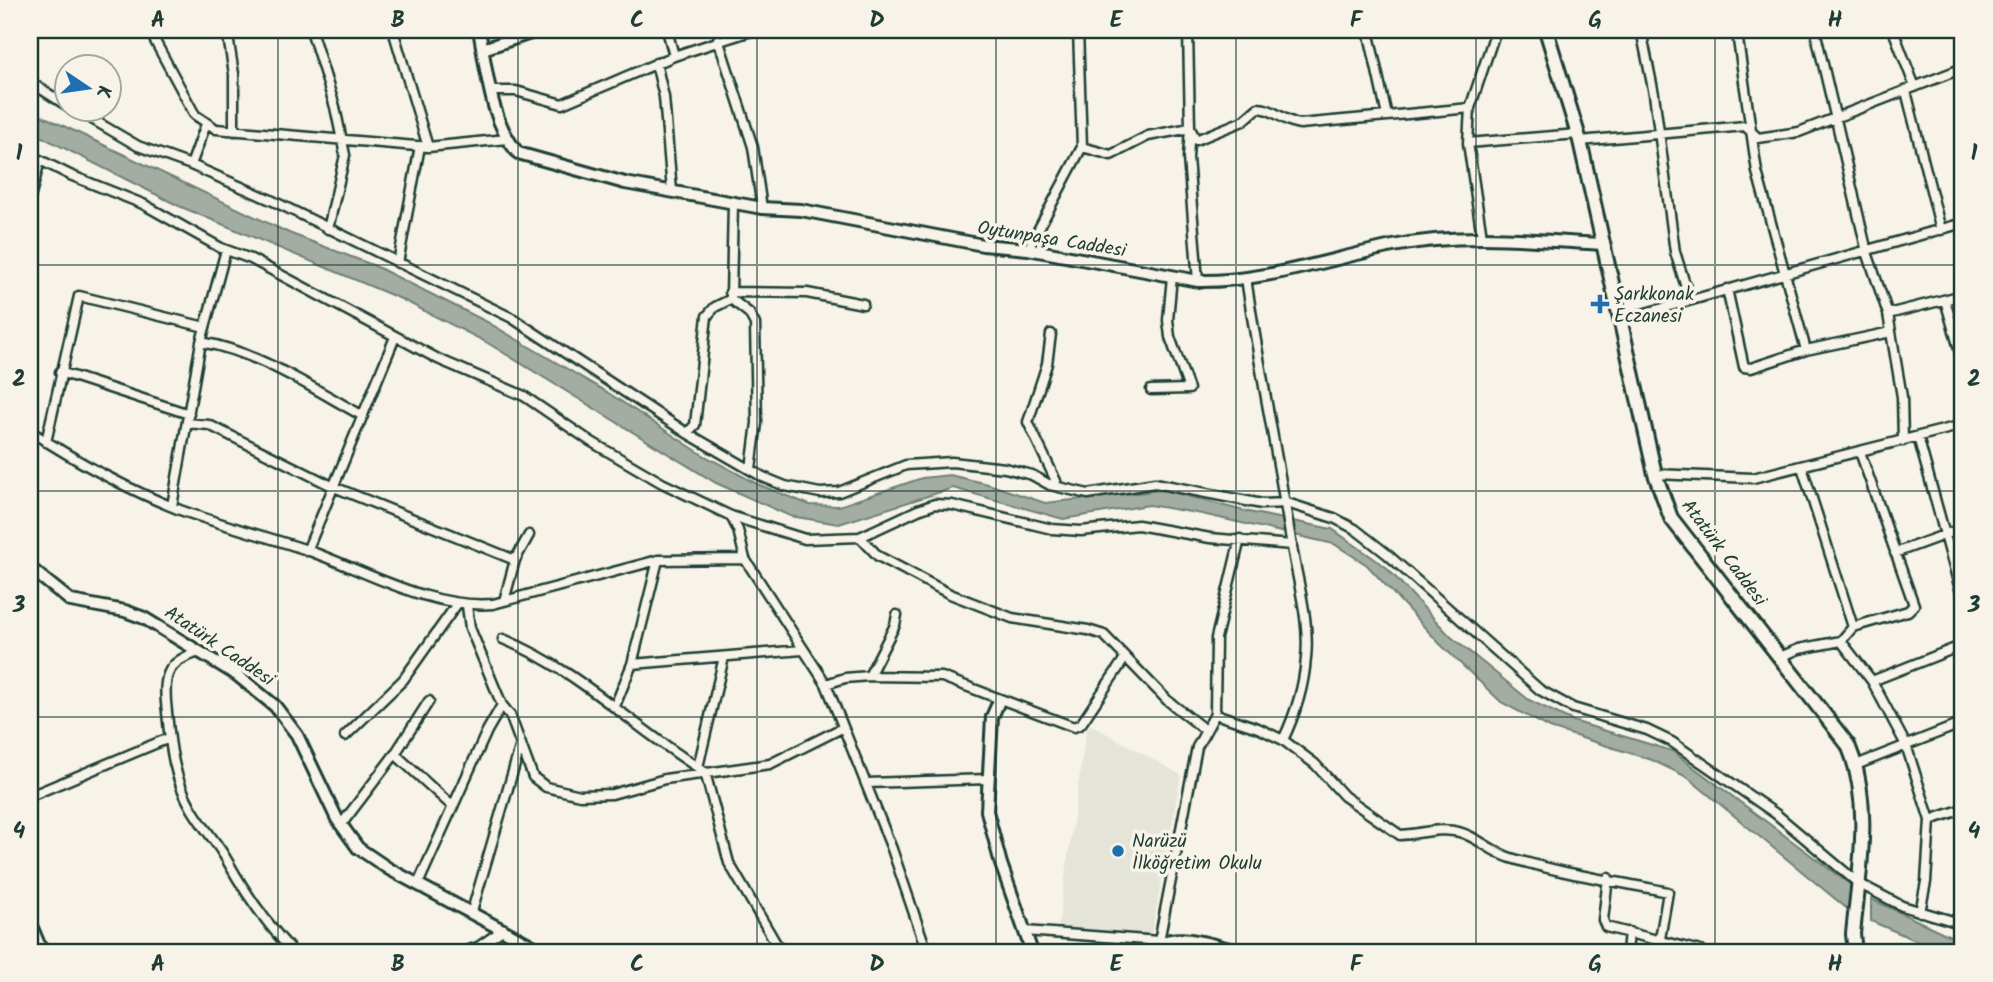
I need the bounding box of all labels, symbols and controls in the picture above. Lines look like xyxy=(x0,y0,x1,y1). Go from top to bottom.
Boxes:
text: A xyxy=(151,3,165,39)
text: B xyxy=(391,3,405,39)
text: C xyxy=(630,3,644,39)
text: D xyxy=(869,3,885,39)
text: E xyxy=(1110,3,1124,39)
text: F xyxy=(1350,3,1364,39)
text: G xyxy=(1588,3,1602,39)
text: H xyxy=(1828,3,1843,39)
north arrow xyxy=(52,52,122,122)
text: K xyxy=(87,82,119,100)
text: 1 xyxy=(16,136,23,172)
text: 1 xyxy=(1971,136,1978,172)
street label: Oytunpaşa Caddesi xyxy=(975,213,1130,267)
place label: Şarkkonak Eczanesi xyxy=(1614,280,1694,332)
marker: Şarkkonak Eczanesi xyxy=(1592,296,1608,312)
text: 2 xyxy=(12,362,26,398)
text: 2 xyxy=(1967,362,1981,398)
street label: Atatürk Caddesi xyxy=(1673,493,1775,614)
text: 3 xyxy=(12,588,26,624)
text: 3 xyxy=(1967,588,1981,624)
street label: Atatürk Caddesi xyxy=(158,599,281,696)
text: 4 xyxy=(13,814,26,850)
text: 4 xyxy=(1968,814,1981,850)
place label: Narüzü İlköğretim Okulu xyxy=(1132,827,1262,879)
marker: Narüzü İlköğretim Okulu xyxy=(1110,843,1126,859)
text: A xyxy=(151,947,165,982)
text: B xyxy=(391,947,405,982)
text: C xyxy=(630,947,644,982)
text: D xyxy=(869,947,885,982)
text: E xyxy=(1110,947,1124,982)
text: F xyxy=(1350,947,1364,982)
text: G xyxy=(1588,947,1602,982)
text: H xyxy=(1828,947,1843,982)

